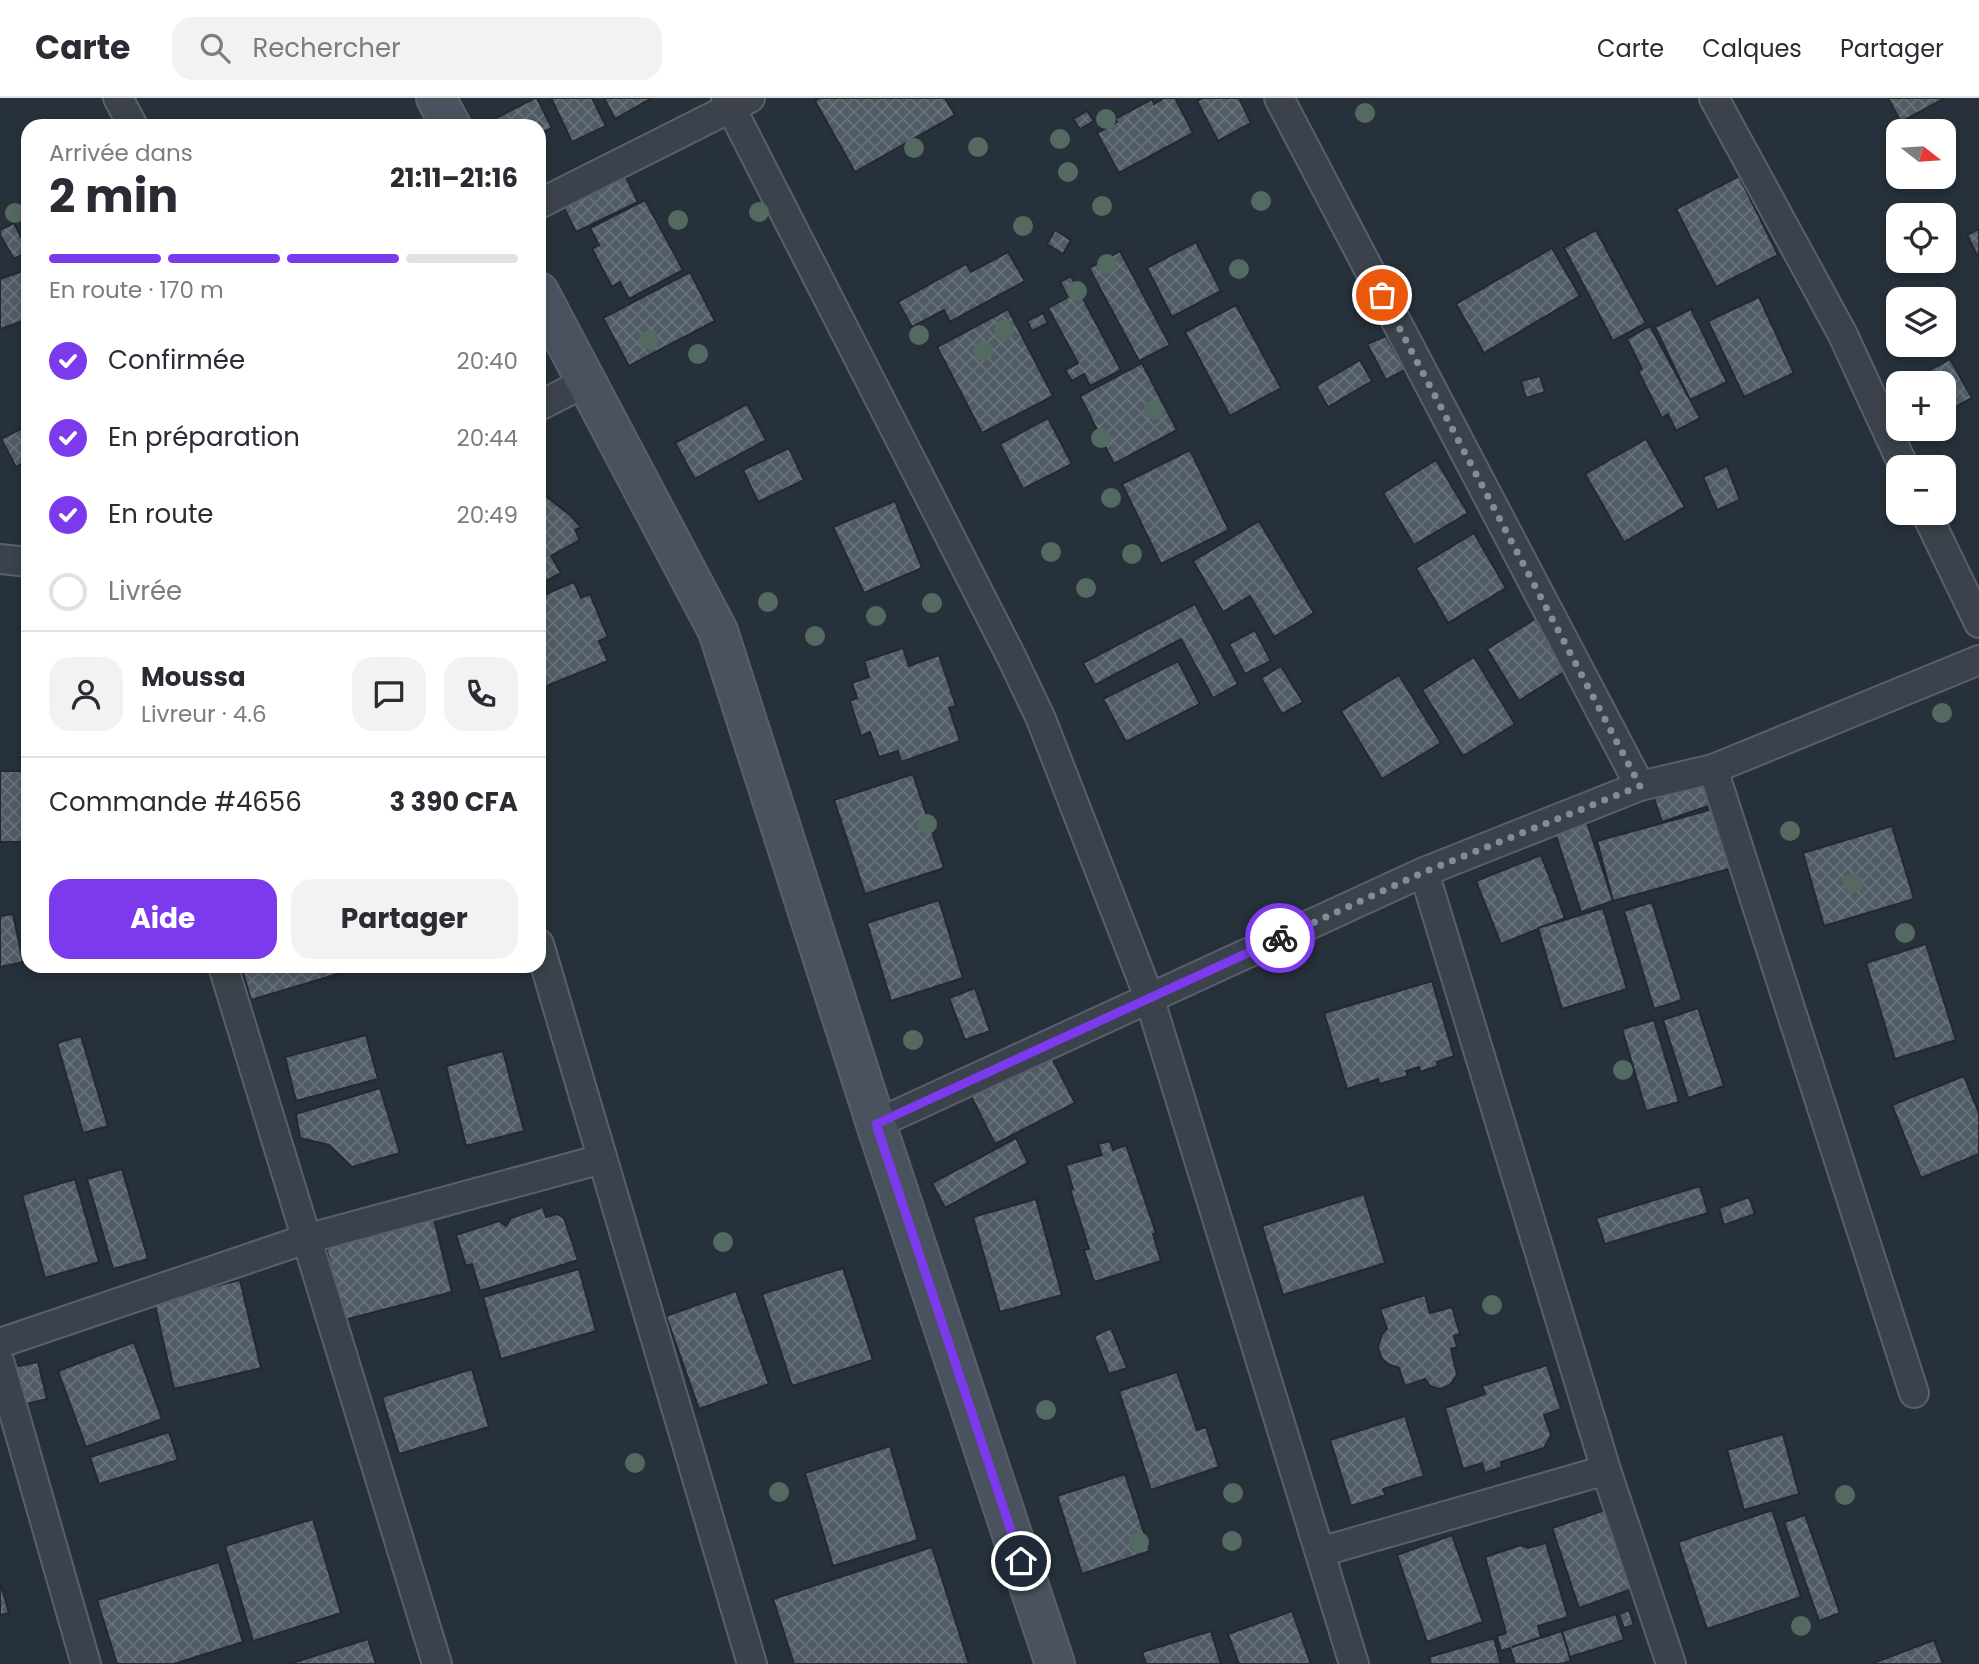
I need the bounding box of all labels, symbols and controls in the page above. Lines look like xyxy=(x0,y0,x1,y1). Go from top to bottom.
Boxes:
search box xyxy=(172,17,662,80)
text: Carte xyxy=(35,24,130,71)
icon: search xyxy=(196,29,234,67)
text: Rechercher xyxy=(252,30,401,66)
text: Carte xyxy=(1597,32,1664,65)
text: Calques xyxy=(1702,32,1802,65)
text: Partager xyxy=(1840,32,1944,65)
north arrow xyxy=(1886,119,1956,189)
map controls xyxy=(1886,119,1956,525)
text: Arrivée dans xyxy=(49,137,193,169)
text: 21:11–21:16 xyxy=(390,160,518,196)
text: 2 min xyxy=(49,164,178,228)
button: locate xyxy=(1886,203,1956,273)
pin xyxy=(1352,265,1412,325)
text: En route · 170 m xyxy=(49,274,224,306)
icon: bag xyxy=(1363,276,1401,314)
button: layers xyxy=(1886,287,1956,357)
icon: check xyxy=(49,342,87,380)
text: Confirmée xyxy=(108,342,245,378)
text: 20:40 xyxy=(457,345,518,377)
button: + xyxy=(1886,371,1956,441)
icon: check xyxy=(49,419,87,457)
text: En préparation xyxy=(108,419,300,455)
text: 20:44 xyxy=(456,422,518,454)
button: − xyxy=(1886,455,1956,525)
icon: check xyxy=(49,496,87,534)
text: En route xyxy=(108,496,213,532)
text: 20:49 xyxy=(456,499,518,531)
text: Livrée xyxy=(108,573,182,609)
button: person xyxy=(49,657,123,731)
button: chat xyxy=(352,657,426,731)
button: phone xyxy=(444,657,518,731)
text: Moussa xyxy=(141,659,246,695)
text: Livreur · 4.6 xyxy=(141,698,267,730)
text: Commande #4656 xyxy=(49,784,302,820)
text: 3 390 CFA xyxy=(389,784,518,820)
button: Aide xyxy=(49,879,277,959)
button: Partager xyxy=(291,879,518,959)
courier xyxy=(1245,903,1315,973)
icon: bike xyxy=(1261,919,1299,957)
pin xyxy=(991,1531,1051,1591)
icon: home xyxy=(1002,1542,1040,1580)

